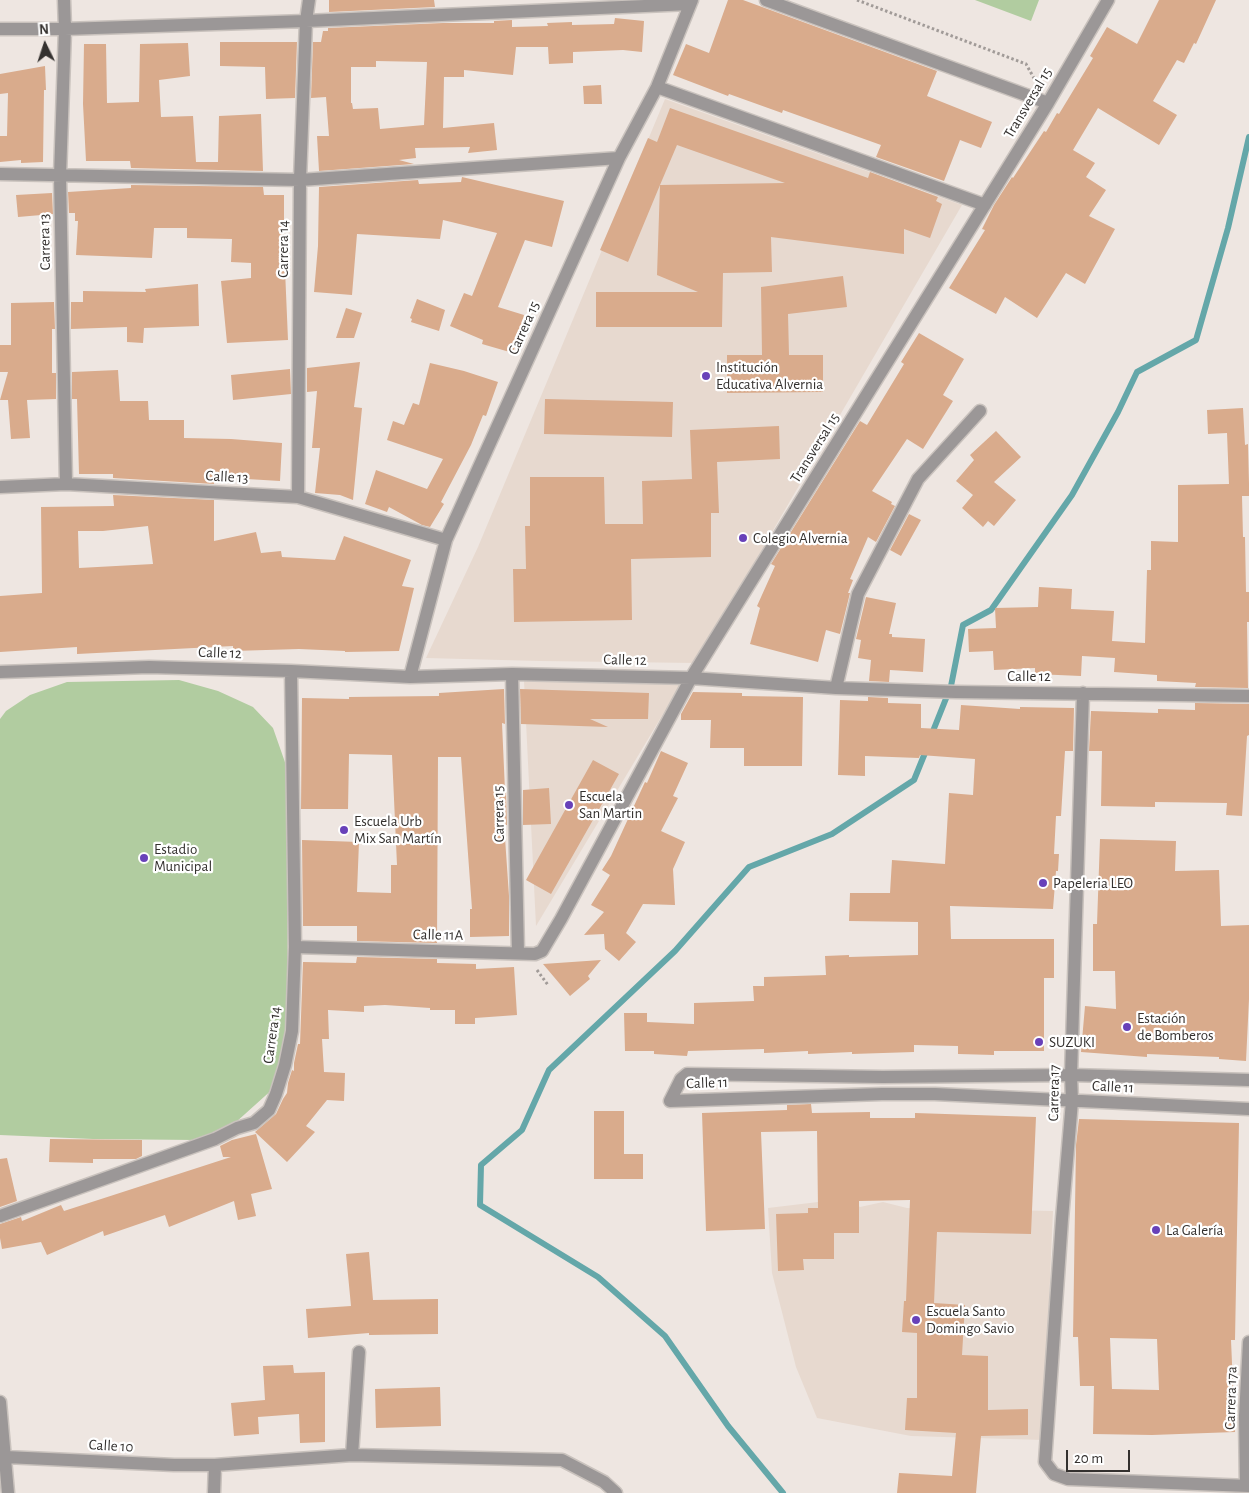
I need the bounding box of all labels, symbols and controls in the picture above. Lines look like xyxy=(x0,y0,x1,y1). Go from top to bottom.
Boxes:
north arrow xyxy=(20,20,70,70)
text: N xyxy=(39,23,49,37)
street label: Transversal 15 xyxy=(1000,64,1056,142)
street label: Carrera 13 xyxy=(36,214,54,270)
street label: Carrera 14 xyxy=(274,220,292,278)
street label: Carrera 15 xyxy=(504,298,544,358)
place label: Institución Educativa Alvernia xyxy=(716,358,823,393)
marker: Institución Educativa Alvernia xyxy=(700,370,712,382)
street label: Transversal 15 xyxy=(786,410,844,486)
street label: Calle 13 xyxy=(205,467,249,487)
place label: Colegio Alvernia xyxy=(753,529,848,547)
marker: Colegio Alvernia xyxy=(737,532,749,544)
street label: Calle 12 xyxy=(198,643,242,663)
street label: Calle 12 xyxy=(603,651,647,669)
street label: Calle 12 xyxy=(1007,667,1051,685)
street label: Carrera 15 xyxy=(490,785,508,843)
place label: Escuela San Martin xyxy=(579,787,642,822)
marker: Escuela San Martin xyxy=(563,799,575,811)
place label: Escuela Urb Mix San Martín xyxy=(354,812,442,847)
marker: Escuela Urb Mix San Martín xyxy=(338,824,350,836)
place label: Estadio Municipal xyxy=(154,840,212,875)
marker: Estadio Municipal xyxy=(138,852,150,864)
place label: Papeleria LEO xyxy=(1053,874,1133,892)
marker: Papeleria LEO xyxy=(1037,877,1049,889)
street label: Calle 11A xyxy=(413,926,463,944)
street label: Carrera 14 xyxy=(259,1005,285,1065)
place label: Estación de Bomberos xyxy=(1137,1009,1214,1044)
marker: Estación de Bomberos xyxy=(1121,1021,1133,1033)
place label: SUZUKI xyxy=(1049,1033,1095,1051)
marker: SUZUKI xyxy=(1033,1036,1045,1048)
street label: Carrera 17 xyxy=(1045,1065,1063,1121)
street label: Calle 11 xyxy=(686,1073,728,1093)
street label: Calle 11 xyxy=(1092,1077,1134,1097)
place label: La Galería xyxy=(1166,1221,1223,1239)
marker: La Galería xyxy=(1150,1224,1162,1236)
place label: Escuela Santo Domingo Savio xyxy=(926,1302,1014,1337)
marker: Escuela Santo Domingo Savio xyxy=(910,1314,922,1326)
street label: Carrera 17a xyxy=(1221,1366,1241,1430)
street label: Calle 10 xyxy=(88,1436,134,1456)
scale bar xyxy=(1069,1440,1133,1472)
text: 20 m xyxy=(1074,1451,1103,1466)

